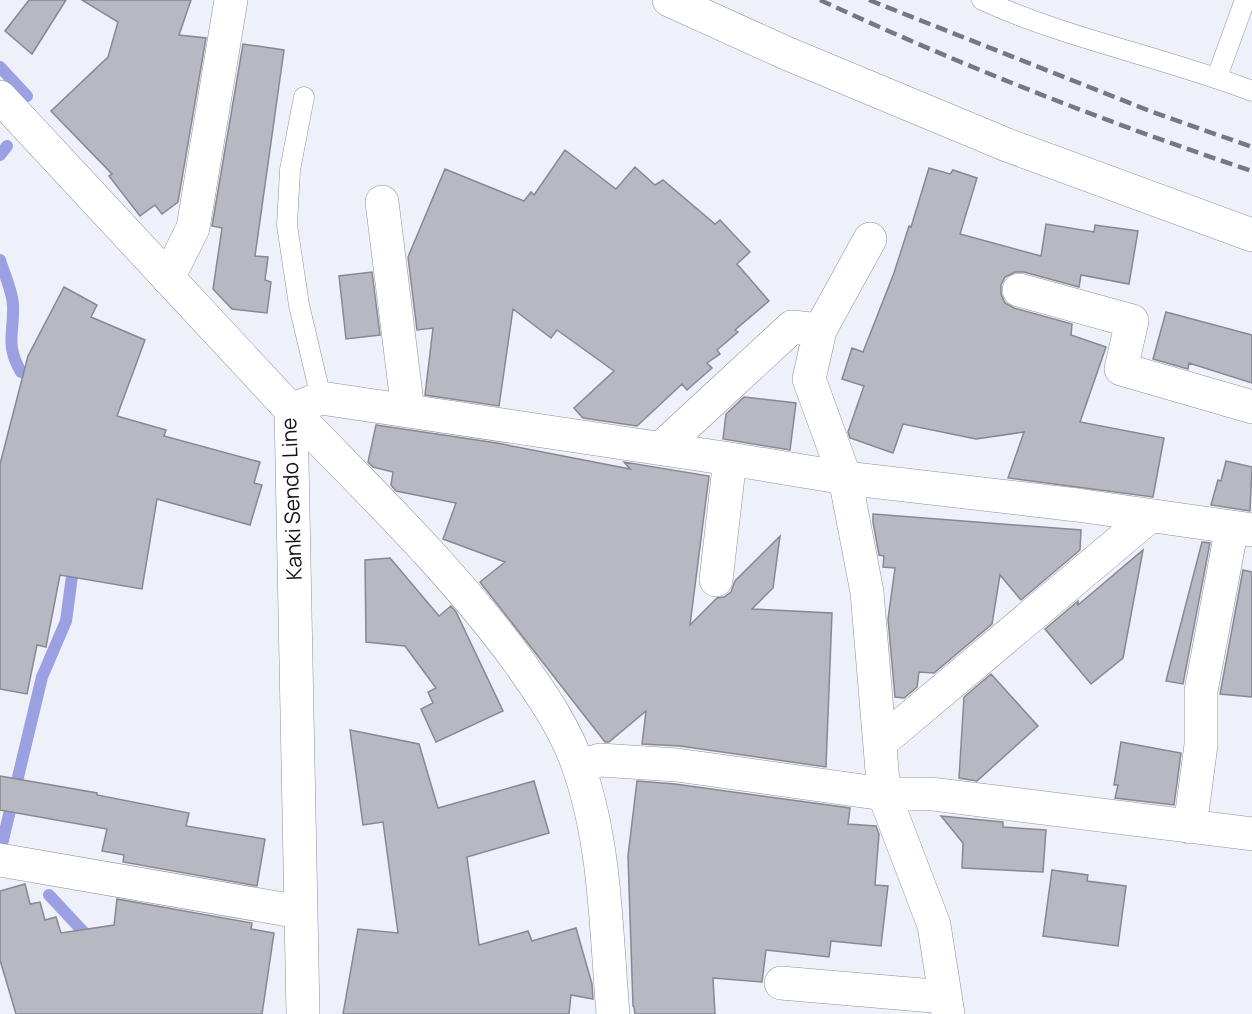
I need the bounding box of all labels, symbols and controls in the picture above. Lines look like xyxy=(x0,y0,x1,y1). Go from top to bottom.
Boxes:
street label: Kanki Sendo Line xyxy=(274,417,308,581)

